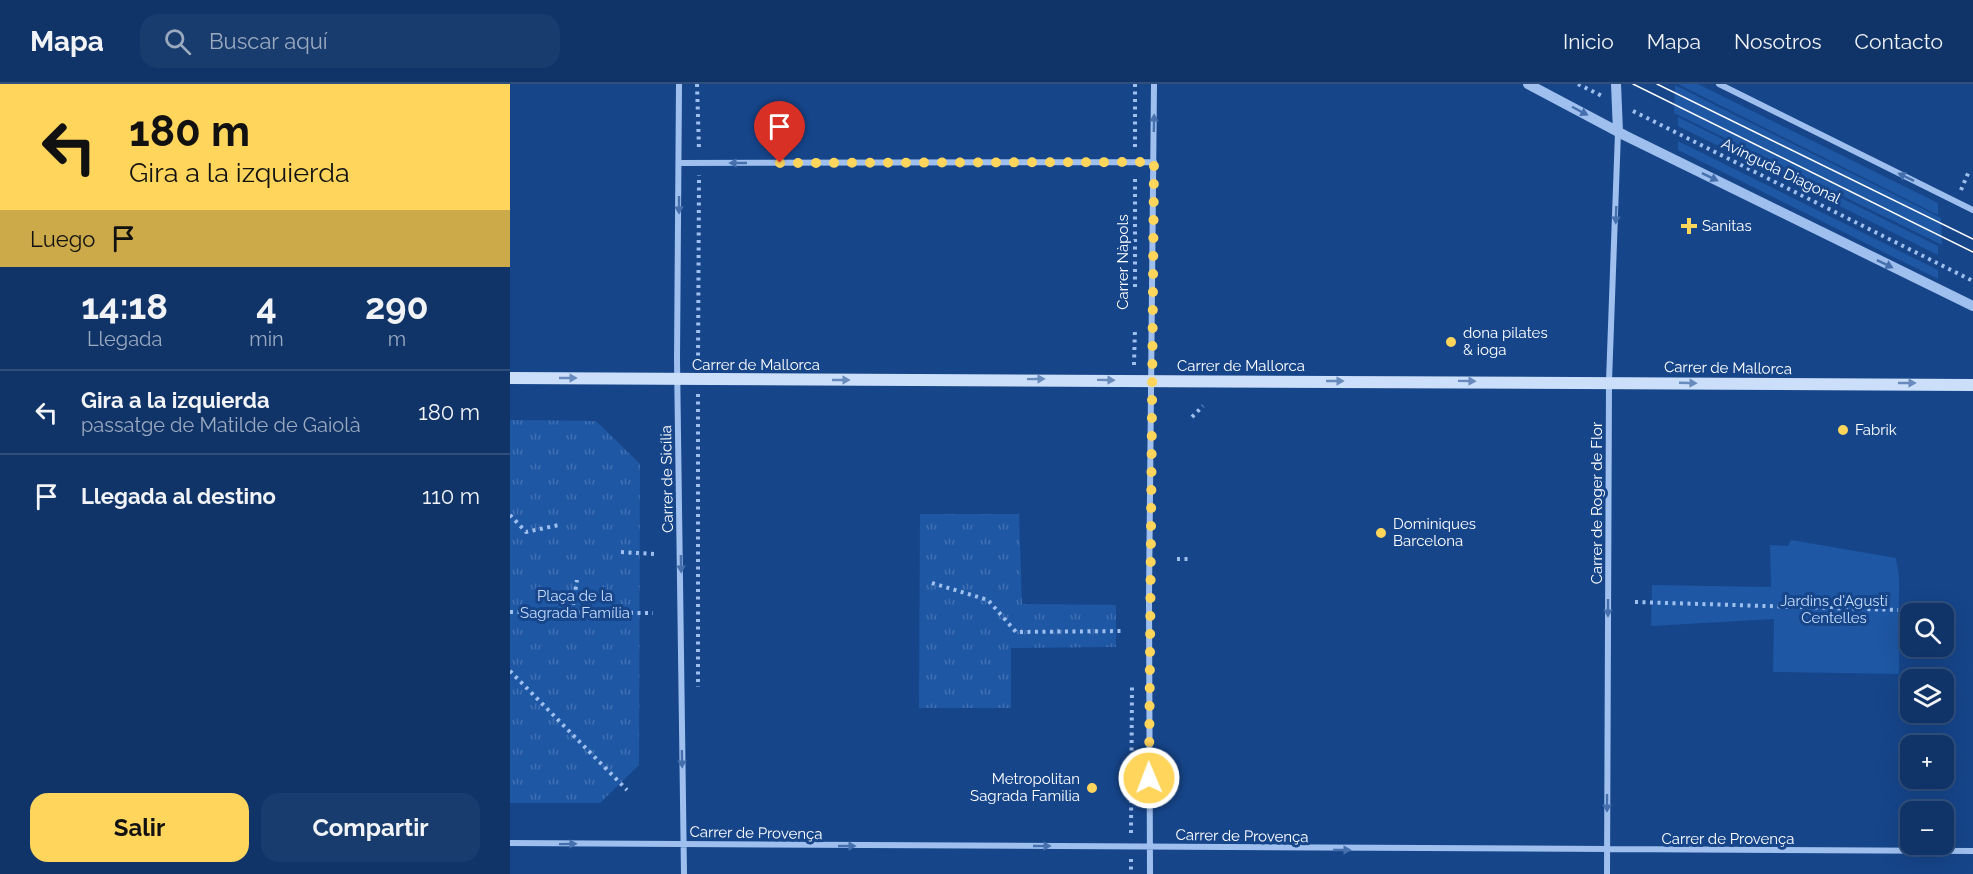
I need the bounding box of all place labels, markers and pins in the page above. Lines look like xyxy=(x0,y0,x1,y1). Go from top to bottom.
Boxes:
pin xyxy=(754,101,805,163)
marker: Sanitas xyxy=(1680,217,1698,235)
place label: Sanitas xyxy=(1702,217,1752,235)
place label: dona pilates & ioga xyxy=(1463,324,1548,359)
marker: dona pilates & ioga xyxy=(1444,335,1458,349)
place label: Fabrik xyxy=(1855,421,1897,439)
marker: Fabrik xyxy=(1836,423,1850,437)
place label: Dominiques Barcelona xyxy=(1393,515,1476,550)
marker: Dominiques Barcelona xyxy=(1374,526,1388,540)
place label: Metropolitan Sagrada Familia xyxy=(970,770,1080,805)
marker: Metropolitan Sagrada Familia xyxy=(1085,781,1099,795)

